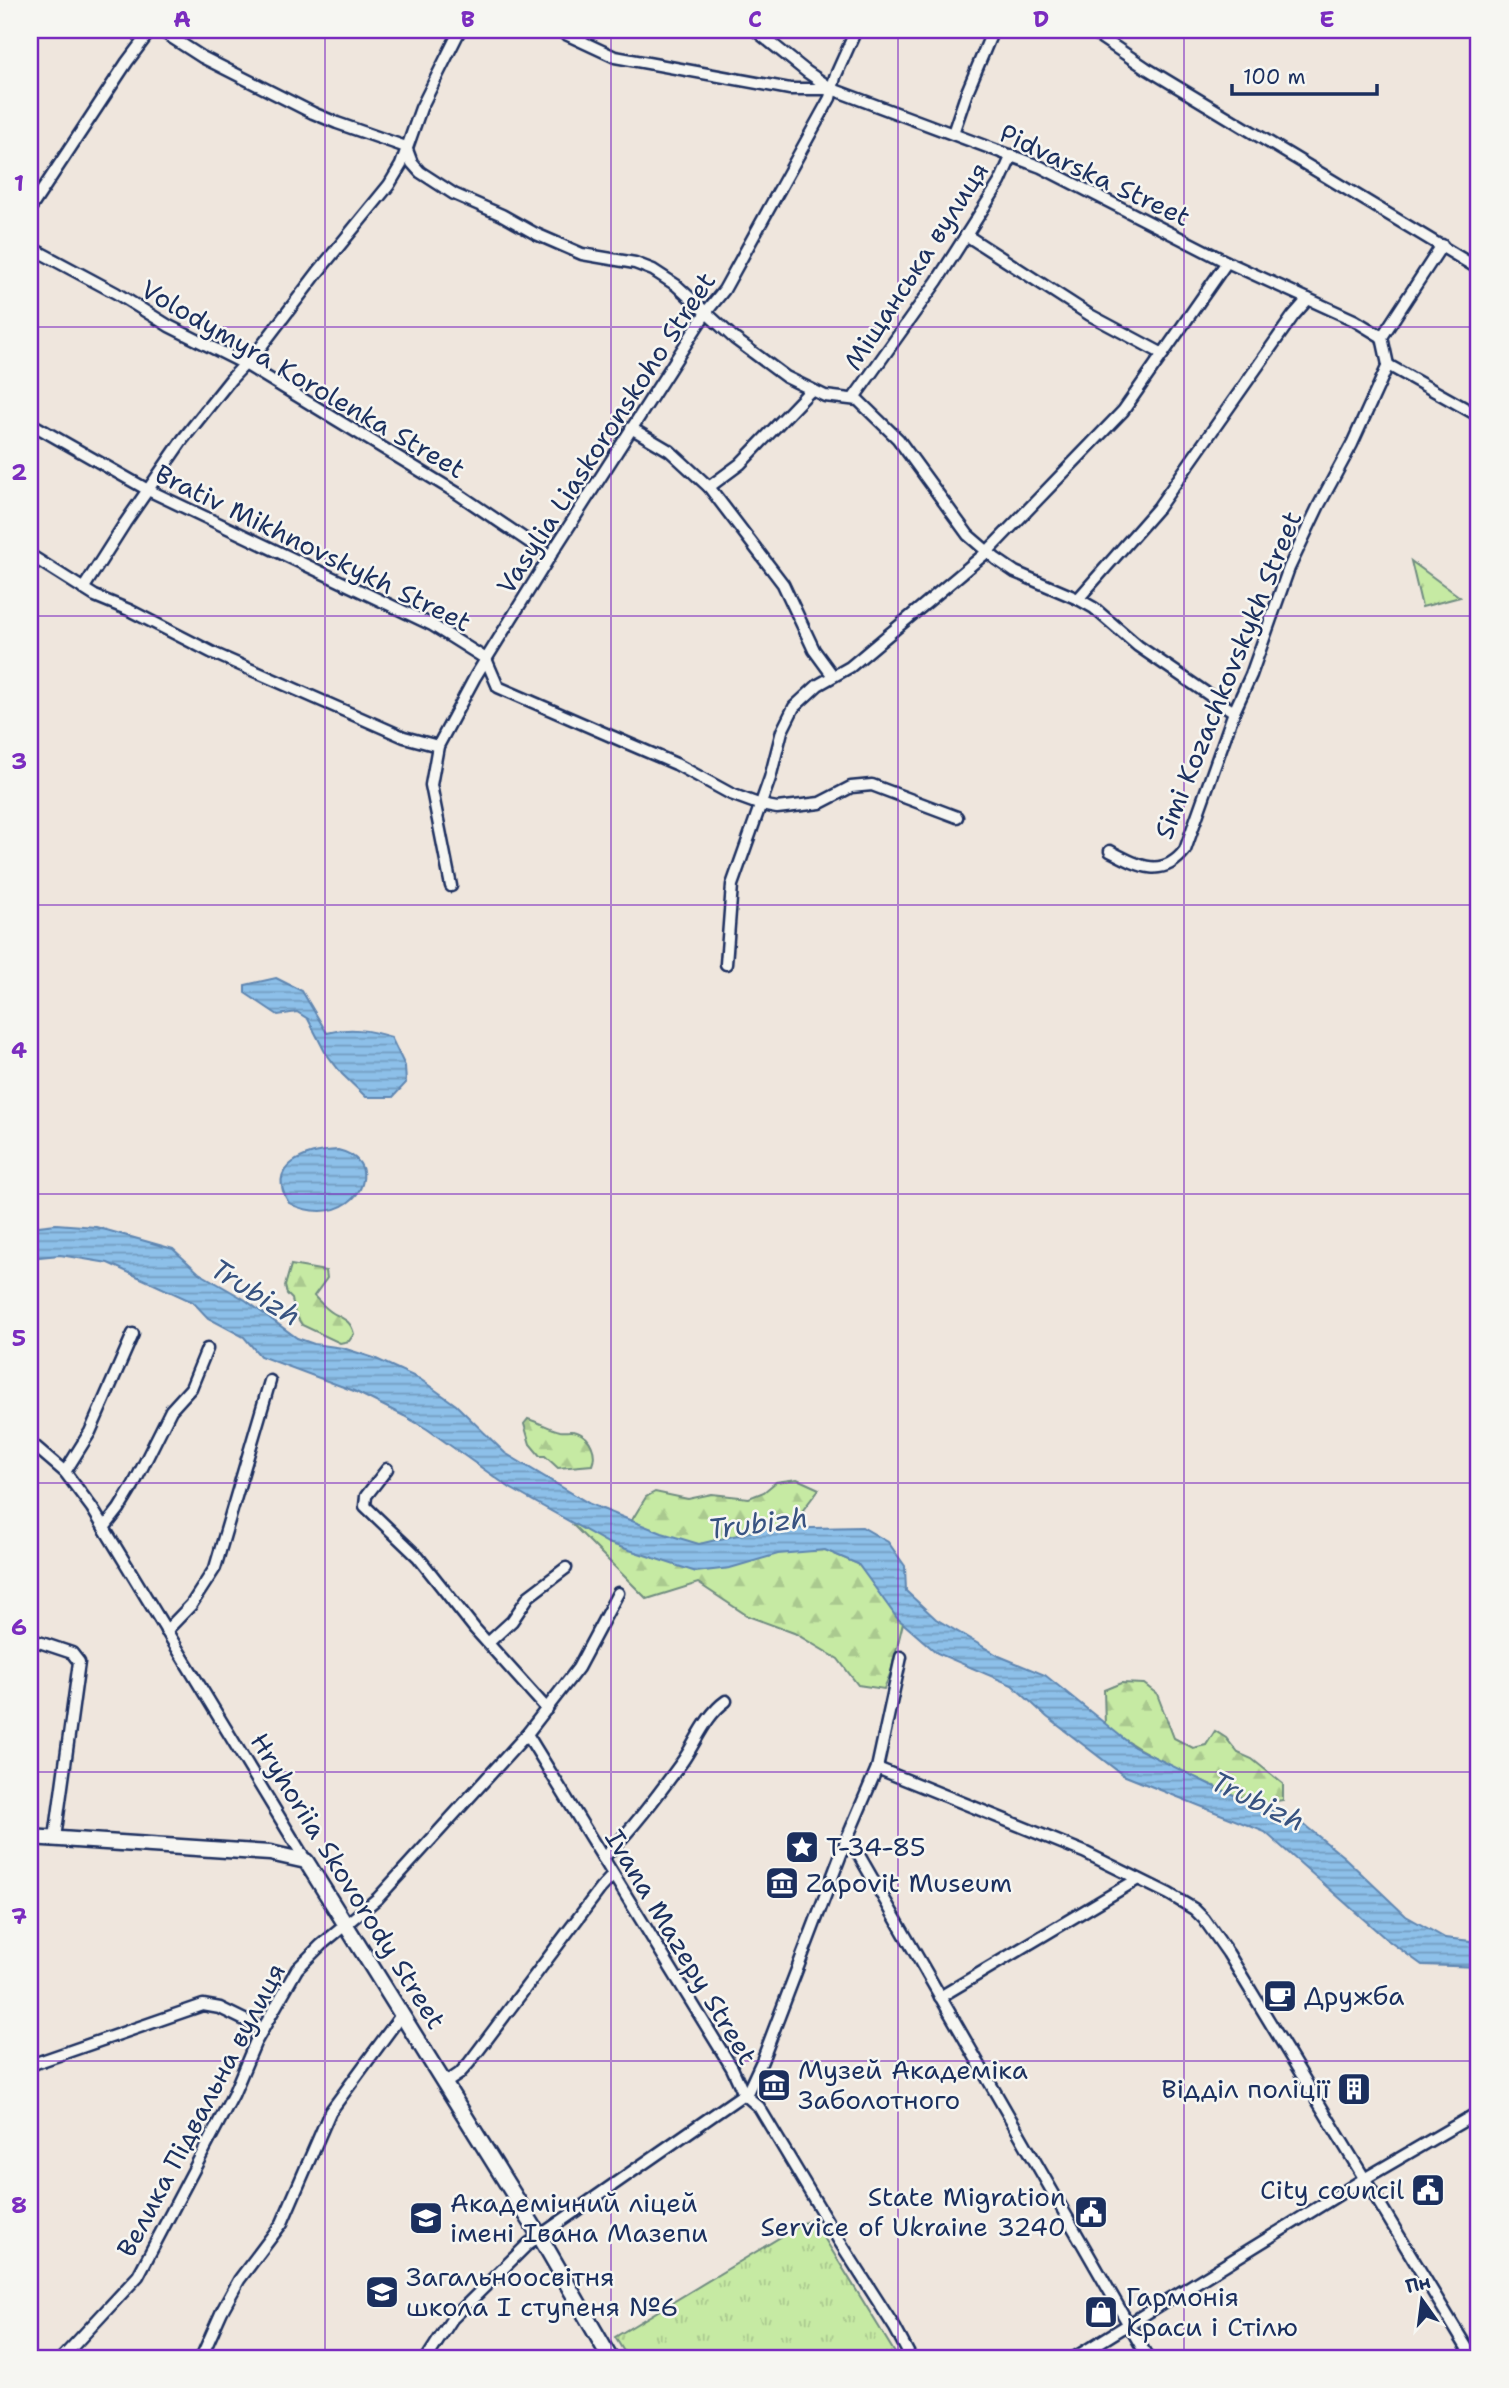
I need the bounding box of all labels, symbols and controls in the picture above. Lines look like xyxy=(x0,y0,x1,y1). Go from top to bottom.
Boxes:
text: A xyxy=(173,4,191,34)
text: B xyxy=(461,4,475,34)
text: C xyxy=(748,4,762,34)
text: D xyxy=(1033,4,1049,34)
text: E xyxy=(1319,4,1335,34)
scale bar xyxy=(1232,52,1378,96)
text: 100 m xyxy=(1243,63,1306,91)
street label: Pidvarska Street xyxy=(994,115,1196,234)
street label: Міщанська вулиця xyxy=(835,155,996,377)
text: 1 xyxy=(14,168,24,198)
street label: Vasylia Liaskoronskoho Street xyxy=(488,265,723,601)
street label: Volodymyra Korolenka Street xyxy=(135,271,472,486)
street label: Brativ Mikhnovskykh Street xyxy=(149,456,477,639)
text: 2 xyxy=(11,457,27,487)
street label: Simi Kozachkovskykh Street xyxy=(1146,506,1309,844)
text: 3 xyxy=(11,746,27,776)
text: 4 xyxy=(11,1035,27,1065)
water label: Trubizh xyxy=(203,1249,309,1335)
text: 5 xyxy=(12,1323,26,1353)
water label: Trubizh xyxy=(706,1498,810,1548)
text: 6 xyxy=(11,1612,27,1642)
street label: Hryhoriia Skovorody Street xyxy=(243,1726,454,2035)
water label: Trubizh xyxy=(1205,1762,1311,1840)
street label: Ivana Mazepy Street xyxy=(597,1823,766,2071)
place icon: Т-34-85 xyxy=(783,1828,821,1866)
place label: Т-34-85 xyxy=(826,1829,926,1864)
museum icon: Zapovit Museum xyxy=(763,1864,801,1902)
place label: Zapovit Museum xyxy=(806,1865,1012,1900)
text: 7 xyxy=(11,1901,27,1931)
street label: Велика Підвальна вулиця xyxy=(108,1957,293,2263)
cafe icon: Дружба xyxy=(1261,1977,1299,2015)
place label: Дружба xyxy=(1304,1978,1405,2013)
place label: Музей Академіка Заболотного xyxy=(798,2052,1028,2117)
museum icon: Музей Академіка Заболотного xyxy=(755,2066,793,2104)
building icon: Відділ поліції xyxy=(1335,2070,1373,2108)
place label: Відділ поліції xyxy=(1161,2071,1331,2106)
public building icon: City council xyxy=(1409,2171,1447,2209)
place label: City council xyxy=(1260,2172,1404,2207)
place label: State Migration Service of Ukraine 3240 xyxy=(760,2179,1066,2244)
place label: Академічний ліцей імені Івана Мазепи xyxy=(450,2185,708,2250)
text: 8 xyxy=(11,2190,27,2220)
public building icon: State Migration Service of Ukraine 3240 xyxy=(1072,2193,1110,2231)
school or university icon: Академічний ліцей імені Івана Мазепи xyxy=(407,2199,445,2237)
place label: Загальноосвітня школа І ступеня №6 xyxy=(406,2259,678,2324)
north arrow xyxy=(1386,2266,1456,2336)
text: Пн xyxy=(1403,2269,1433,2299)
school or university icon: Загальноосвітня школа І ступеня №6 xyxy=(363,2273,401,2311)
place label: Гармонія Краси і Стілю xyxy=(1126,2279,1298,2344)
shop icon: Гармонія Краси і Стілю xyxy=(1082,2293,1120,2331)

